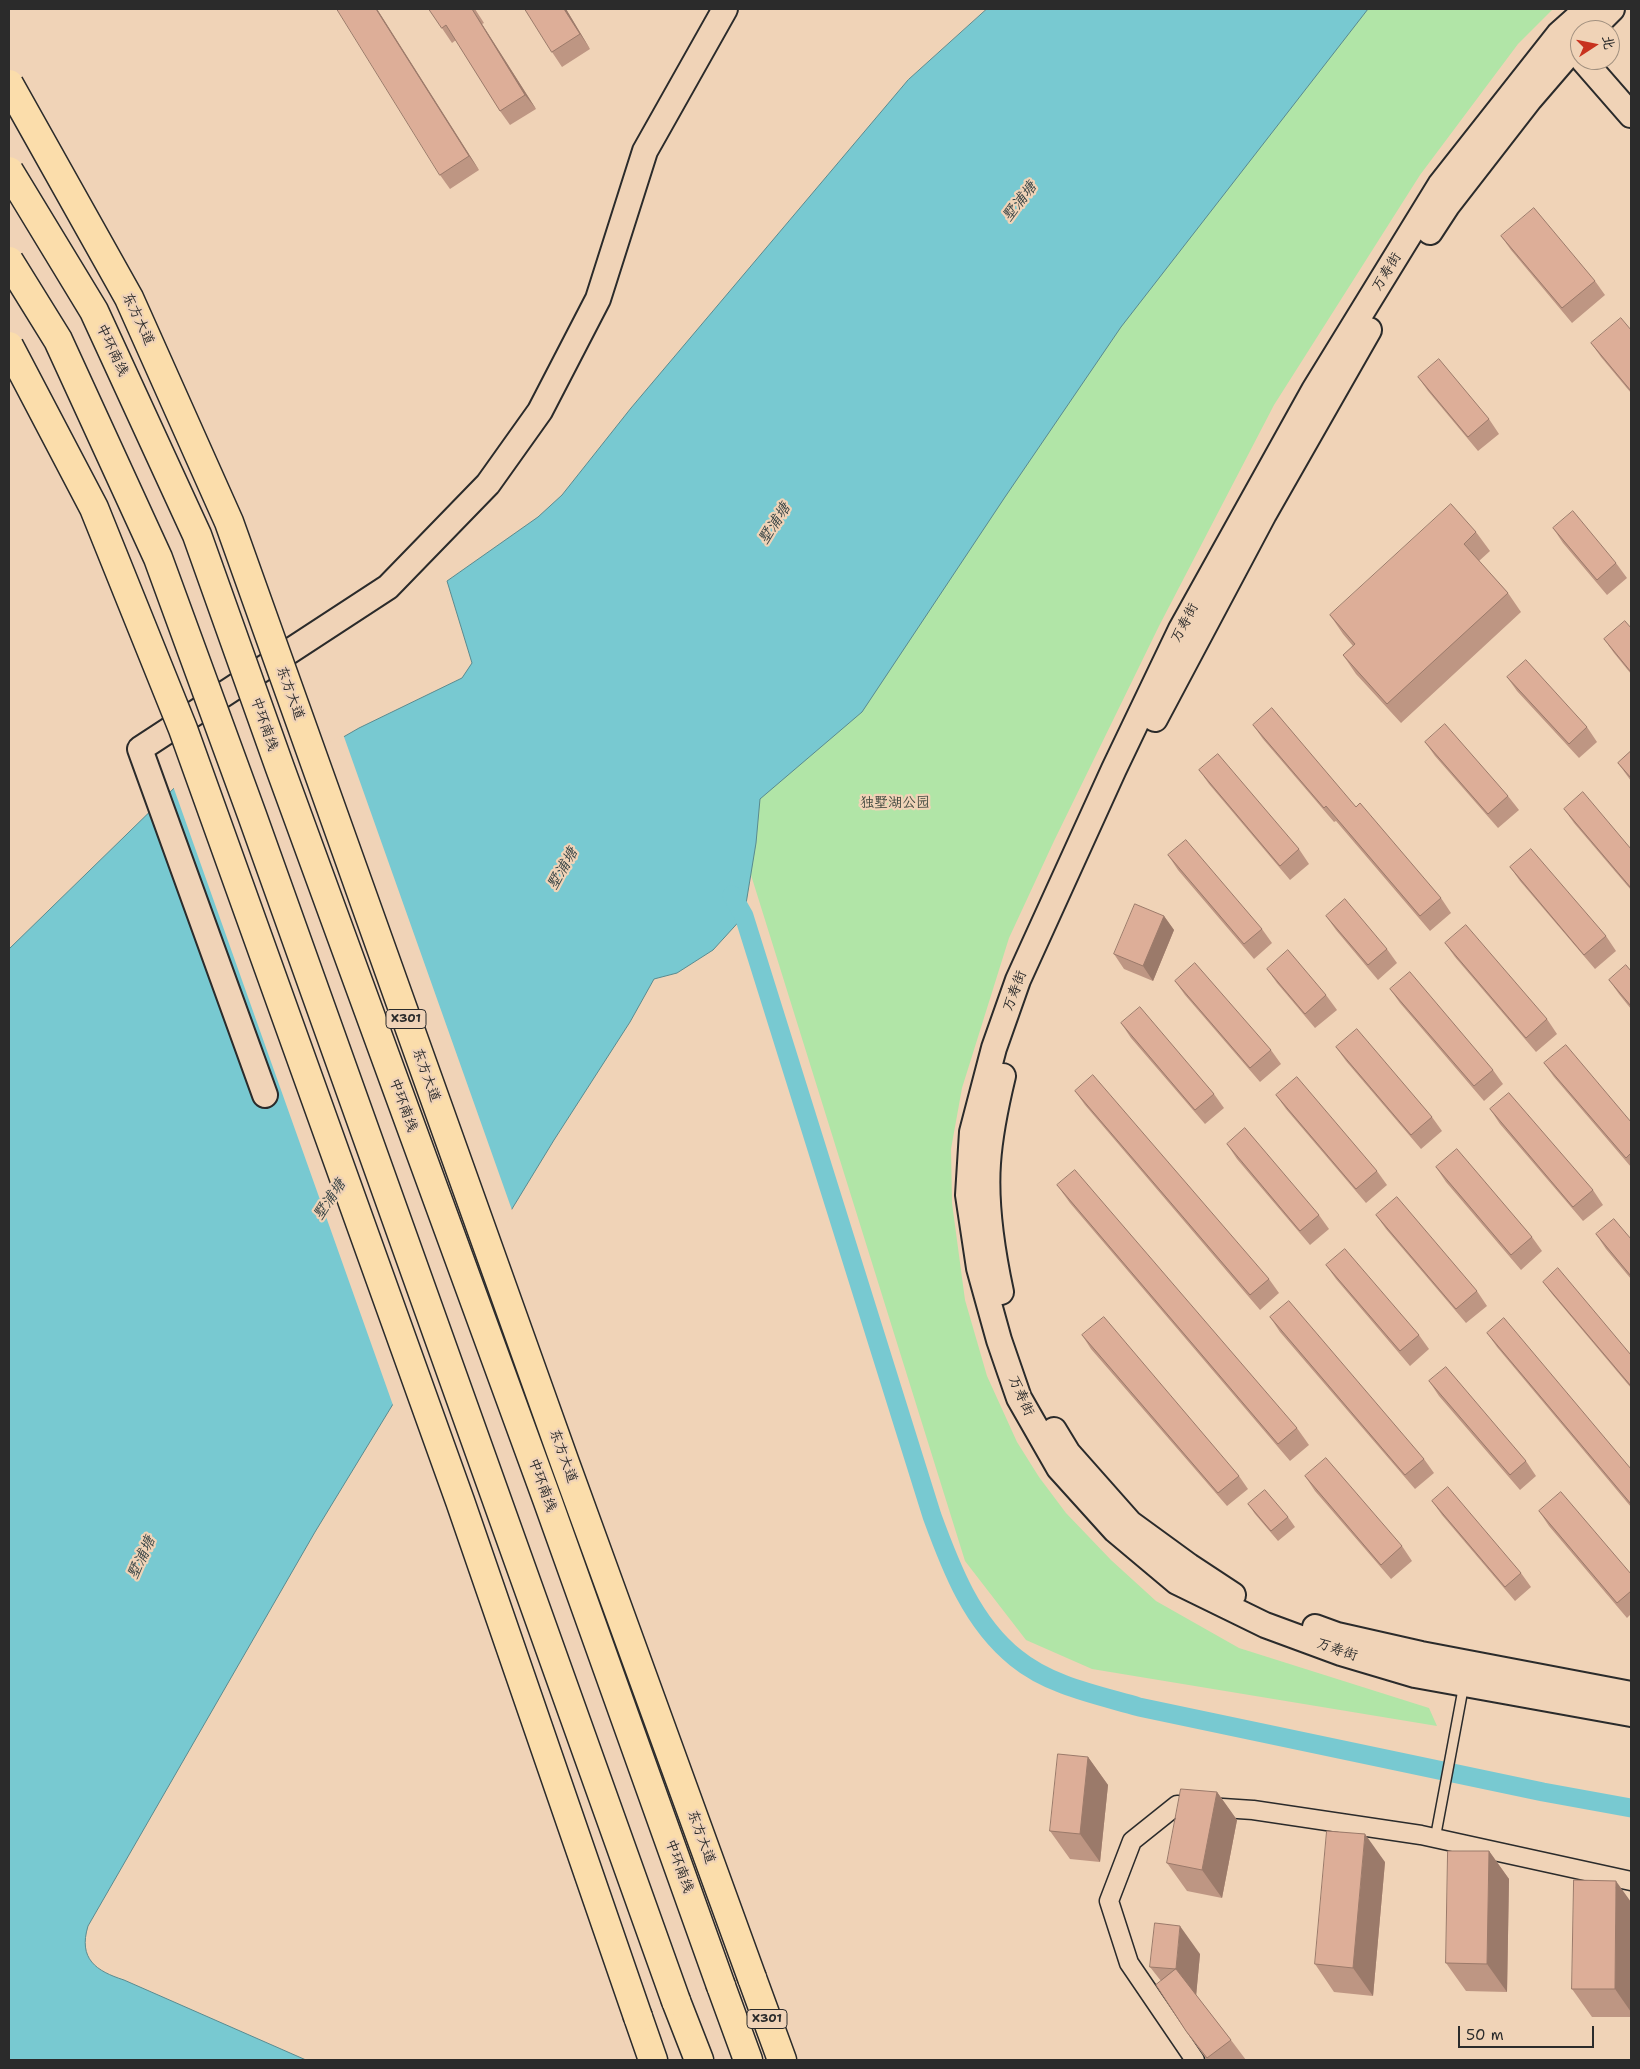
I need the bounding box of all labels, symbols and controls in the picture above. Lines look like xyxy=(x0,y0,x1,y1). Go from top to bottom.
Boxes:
north arrow xyxy=(1570,20,1620,70)
text: 北 xyxy=(1599,34,1619,51)
water label: 墅浦塘 xyxy=(999,179,1041,225)
street label: 万寿街 xyxy=(1369,250,1405,294)
street label: 东方大道 xyxy=(119,290,157,348)
street label: 中环南线 xyxy=(93,321,131,379)
water label: 墅浦塘 xyxy=(755,500,795,548)
street label: 万寿街 xyxy=(1168,601,1202,645)
street label: 东方大道 xyxy=(273,664,307,722)
street label: 中环南线 xyxy=(247,695,281,753)
park label: 独墅湖公园 xyxy=(860,795,930,811)
water label: 墅浦塘 xyxy=(544,845,582,893)
street label: 万寿街 xyxy=(1000,968,1030,1014)
road number: X301 xyxy=(386,1010,426,1028)
street label: 东方大道 xyxy=(409,1046,443,1104)
street label: 中环南线 xyxy=(386,1076,420,1134)
water label: 墅浦塘 xyxy=(310,1176,350,1224)
street label: 万寿街 xyxy=(1005,1373,1037,1419)
street label: 东方大道 xyxy=(546,1427,580,1485)
street label: 中环南线 xyxy=(525,1456,559,1514)
water label: 墅浦塘 xyxy=(124,1534,160,1582)
street label: 万寿街 xyxy=(1314,1635,1360,1665)
street label: 东方大道 xyxy=(684,1808,718,1866)
street label: 中环南线 xyxy=(662,1837,696,1895)
road number: X301 xyxy=(747,2010,787,2028)
scale bar xyxy=(1460,2016,1596,2048)
text: 50 m xyxy=(1466,2025,1504,2045)

